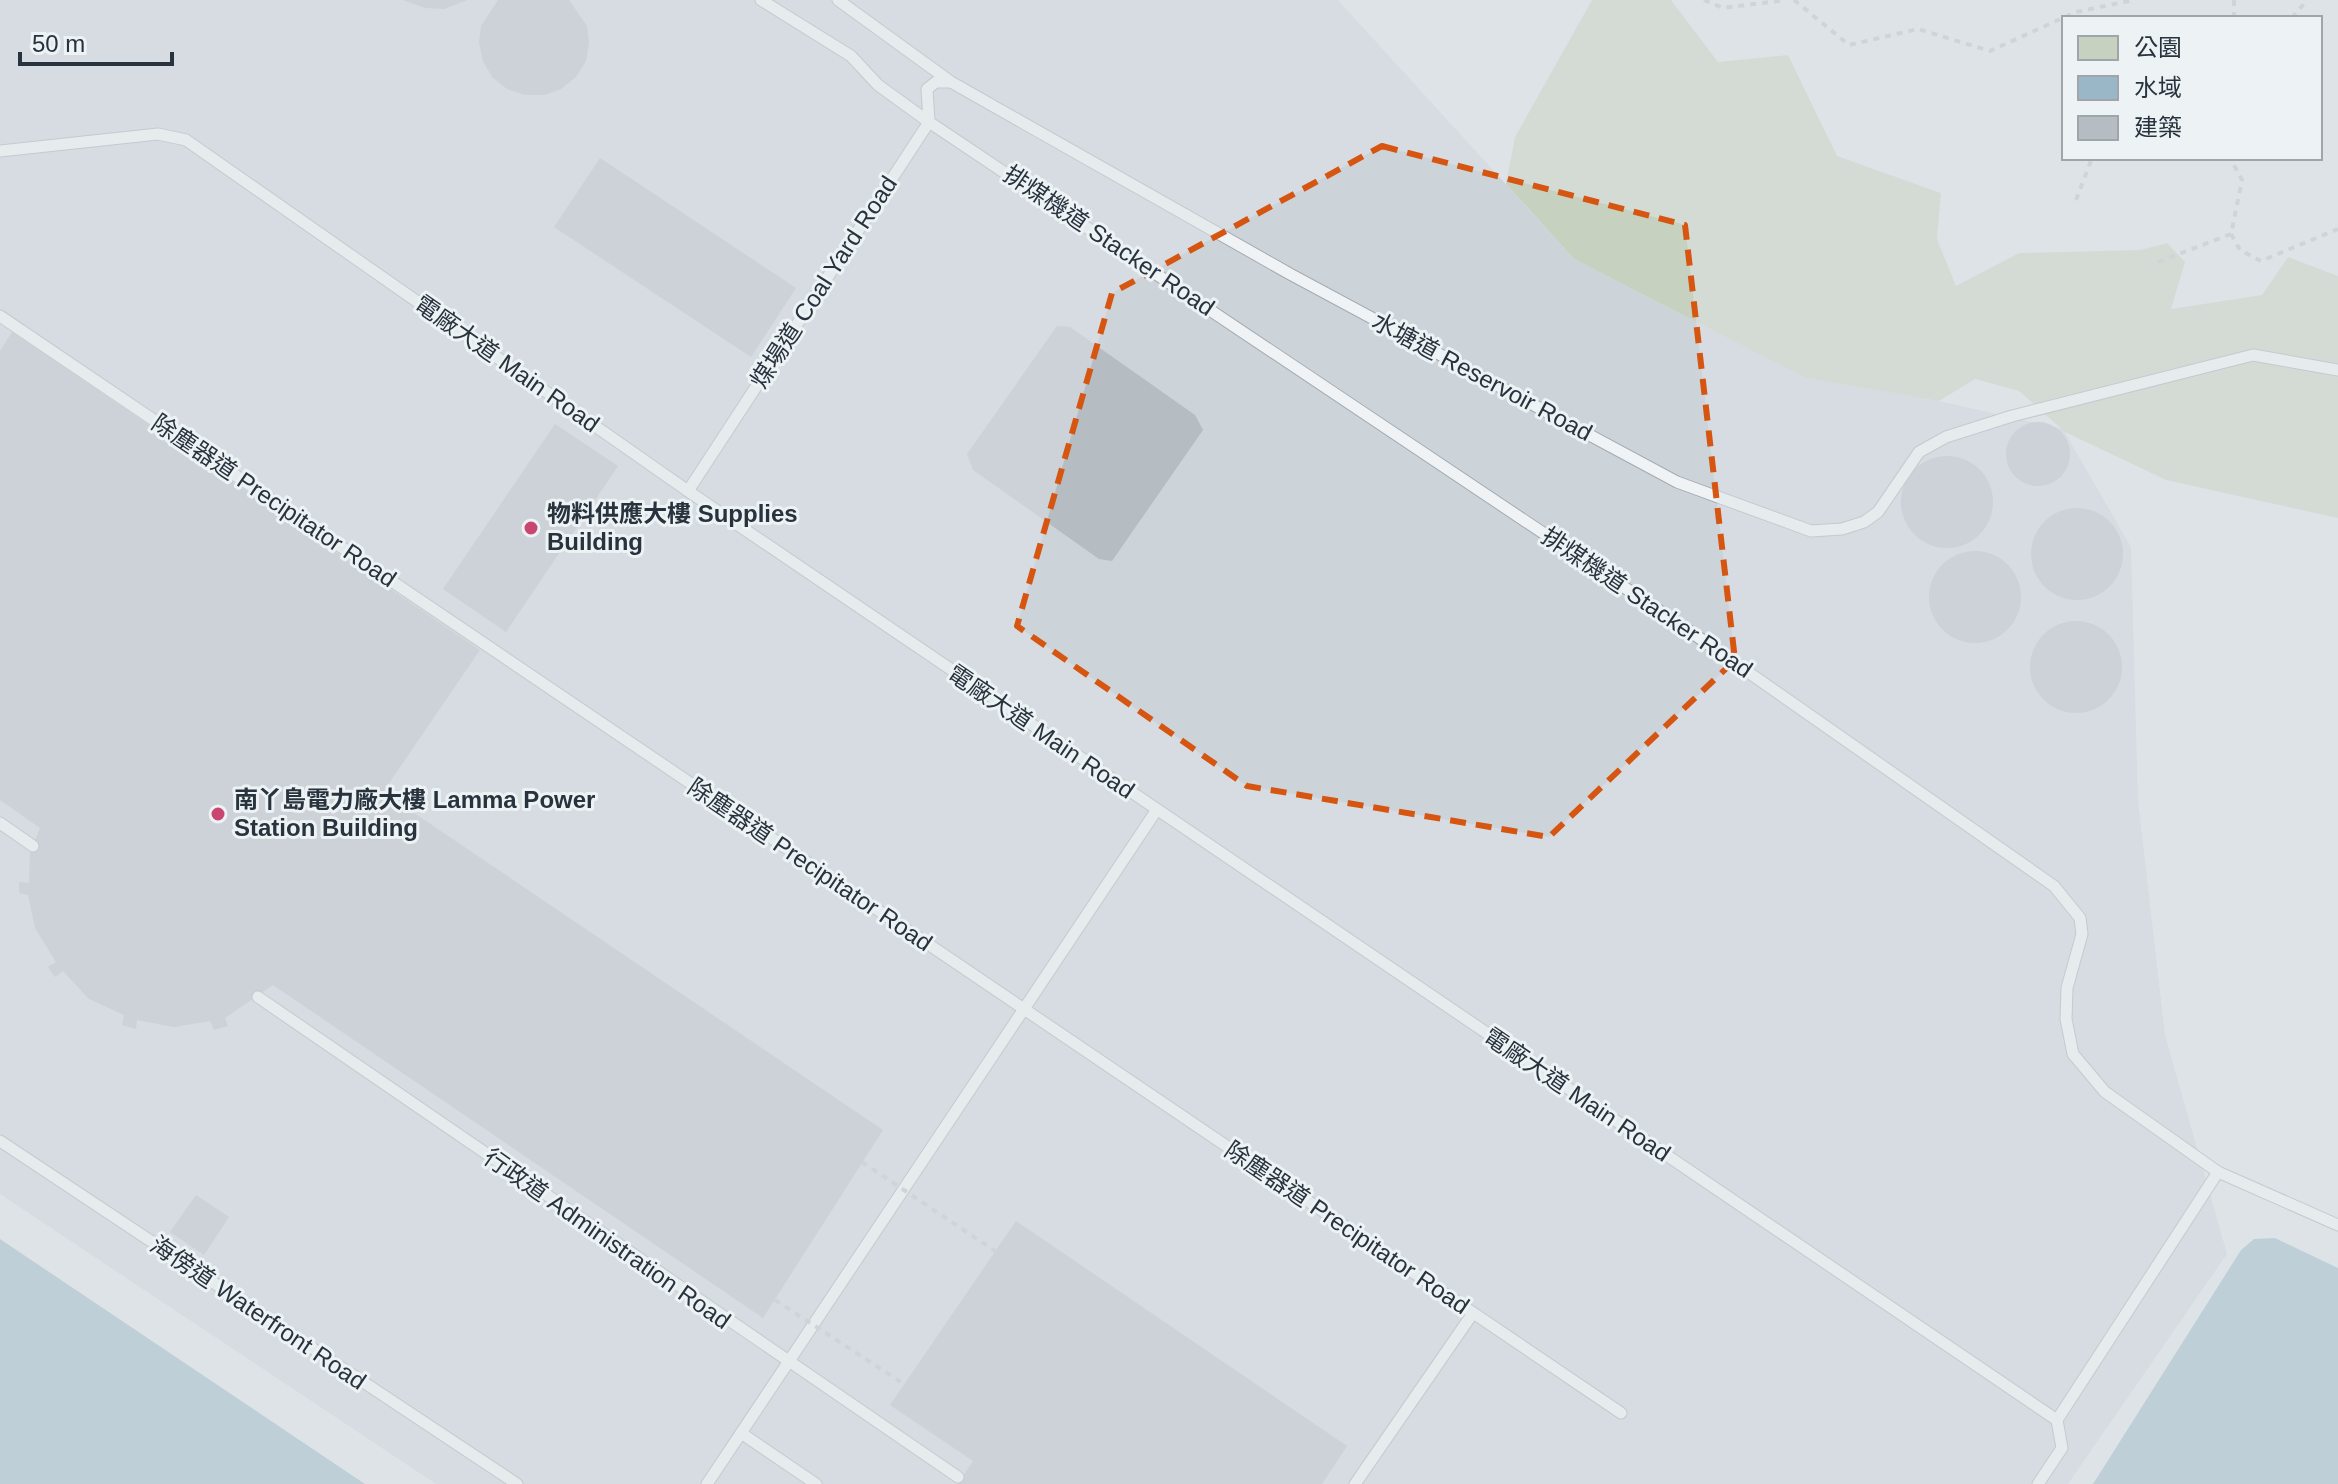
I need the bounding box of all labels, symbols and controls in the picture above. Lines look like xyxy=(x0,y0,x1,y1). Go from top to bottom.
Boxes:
scale bar xyxy=(20,16,172,66)
legend xyxy=(2062,16,2322,160)
text: 50 m xyxy=(32,30,85,57)
text: 公園 xyxy=(2134,34,2182,61)
text: 水域 xyxy=(2134,74,2182,101)
text: 建築 xyxy=(2134,114,2182,141)
street label: 排煤機道 Stacker Road xyxy=(999,160,1220,321)
street label: 煤場道 Coal Yard Road xyxy=(745,171,902,393)
street label: 電廠大道 Main Road xyxy=(410,290,605,437)
street label: 水塘道 Reservoir Road xyxy=(1368,307,1597,446)
street label: 除塵器道 Precipitator Road xyxy=(147,409,401,592)
place label: 物料供應大樓 Supplies Building xyxy=(547,500,798,555)
marker: 物料供應大樓 Supplies Building xyxy=(522,519,540,537)
street label: 排煤機道 Stacker Road xyxy=(1537,522,1758,683)
street label: 電廠大道 Main Road xyxy=(943,659,1139,804)
street label: 除塵器道 Precipitator Road xyxy=(683,773,937,956)
place label: 南丫島電力廠大樓 Lamma Power Station Building xyxy=(234,786,595,841)
marker: 南丫島電力廠大樓 Lamma Power Station Building xyxy=(209,805,227,823)
street label: 電廠大道 Main Road xyxy=(1479,1022,1675,1167)
street label: 除塵器道 Precipitator Road xyxy=(1220,1136,1474,1319)
street label: 行政道 Administration Road xyxy=(479,1143,736,1334)
street label: 海傍道 Waterfront Road xyxy=(146,1230,371,1395)

